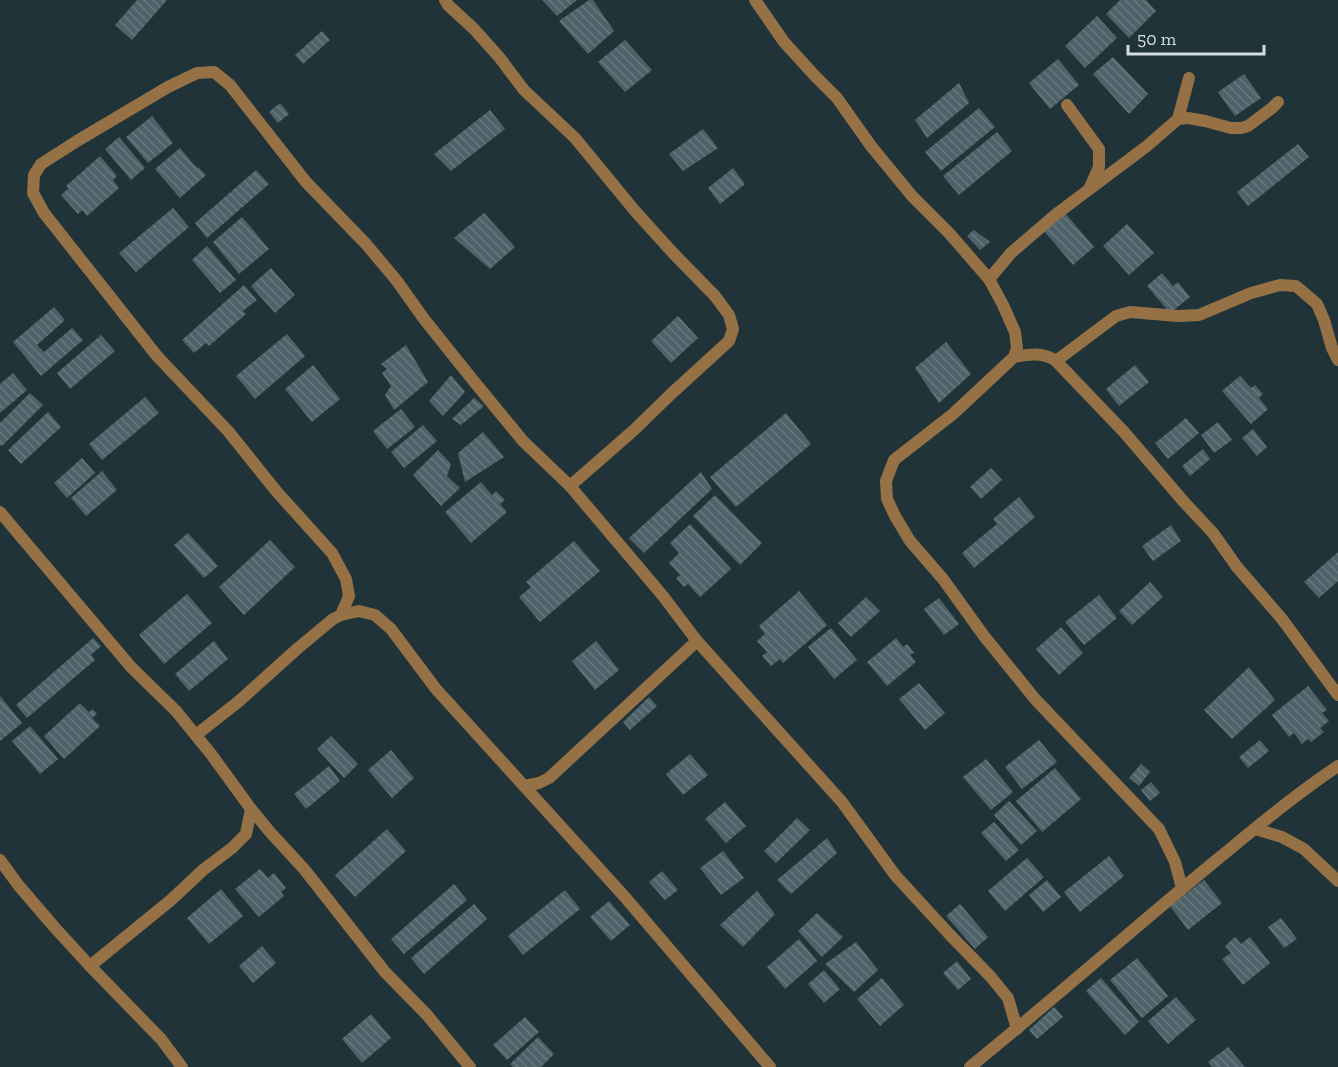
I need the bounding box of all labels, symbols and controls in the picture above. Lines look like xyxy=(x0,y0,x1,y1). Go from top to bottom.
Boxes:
scale bar xyxy=(1128,18,1264,56)
text: 50 m xyxy=(1137,28,1177,50)

